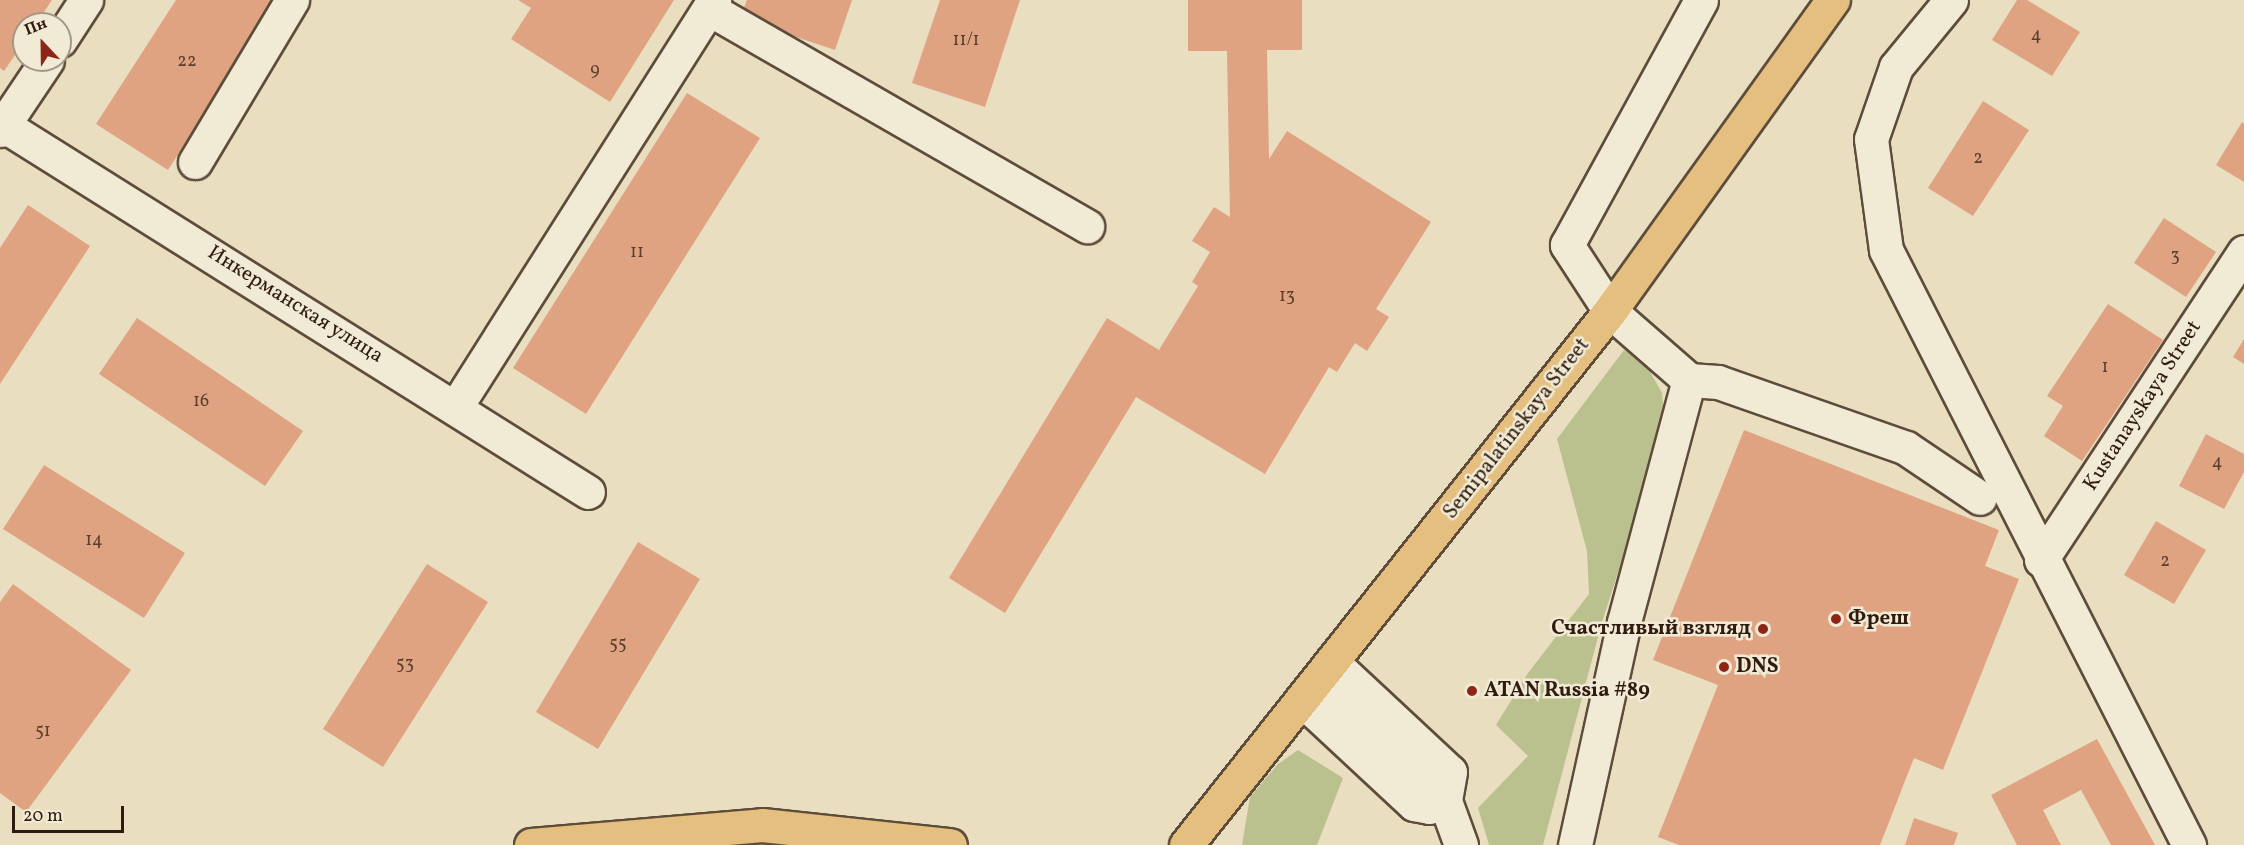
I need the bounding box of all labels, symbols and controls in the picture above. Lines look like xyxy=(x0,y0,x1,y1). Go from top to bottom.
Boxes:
north arrow xyxy=(12,12,72,72)
text: Пн xyxy=(21,13,51,42)
house number: 4 xyxy=(2031,25,2041,47)
house number: 11/1 xyxy=(953,30,979,52)
house number: 22 xyxy=(177,51,197,73)
house number: 9 xyxy=(590,60,600,82)
house number: 2 xyxy=(1973,148,1983,170)
street label: Инкерманская улица xyxy=(202,240,388,370)
house number: 11 xyxy=(630,242,644,264)
house number: 3 xyxy=(2170,246,2180,268)
house number: 13 xyxy=(1279,286,1295,308)
street label: Kustanayskaya Street xyxy=(2079,316,2207,496)
street label: Semipalatinskaya Street xyxy=(1438,333,1596,525)
house number: 1 xyxy=(2102,357,2108,379)
house number: 16 xyxy=(193,391,209,413)
house number: 4 xyxy=(2212,452,2222,474)
house number: 14 xyxy=(85,530,103,552)
house number: 2 xyxy=(2160,551,2170,573)
place label: Фреш xyxy=(1848,606,1909,632)
marker: Фреш xyxy=(1829,612,1843,626)
place label: Счастливый взгляд xyxy=(1551,616,1751,642)
marker: Счастливый взгляд xyxy=(1756,622,1770,636)
house number: 55 xyxy=(609,634,627,656)
house number: 53 xyxy=(396,654,414,676)
place label: DNS xyxy=(1736,654,1778,680)
marker: DNS xyxy=(1717,660,1731,674)
place label: ATAN Russia #89 xyxy=(1484,678,1650,704)
marker: ATAN Russia #89 xyxy=(1465,684,1479,698)
house number: 51 xyxy=(35,721,51,743)
scale bar xyxy=(15,794,128,832)
text: 20 m xyxy=(23,804,63,829)

